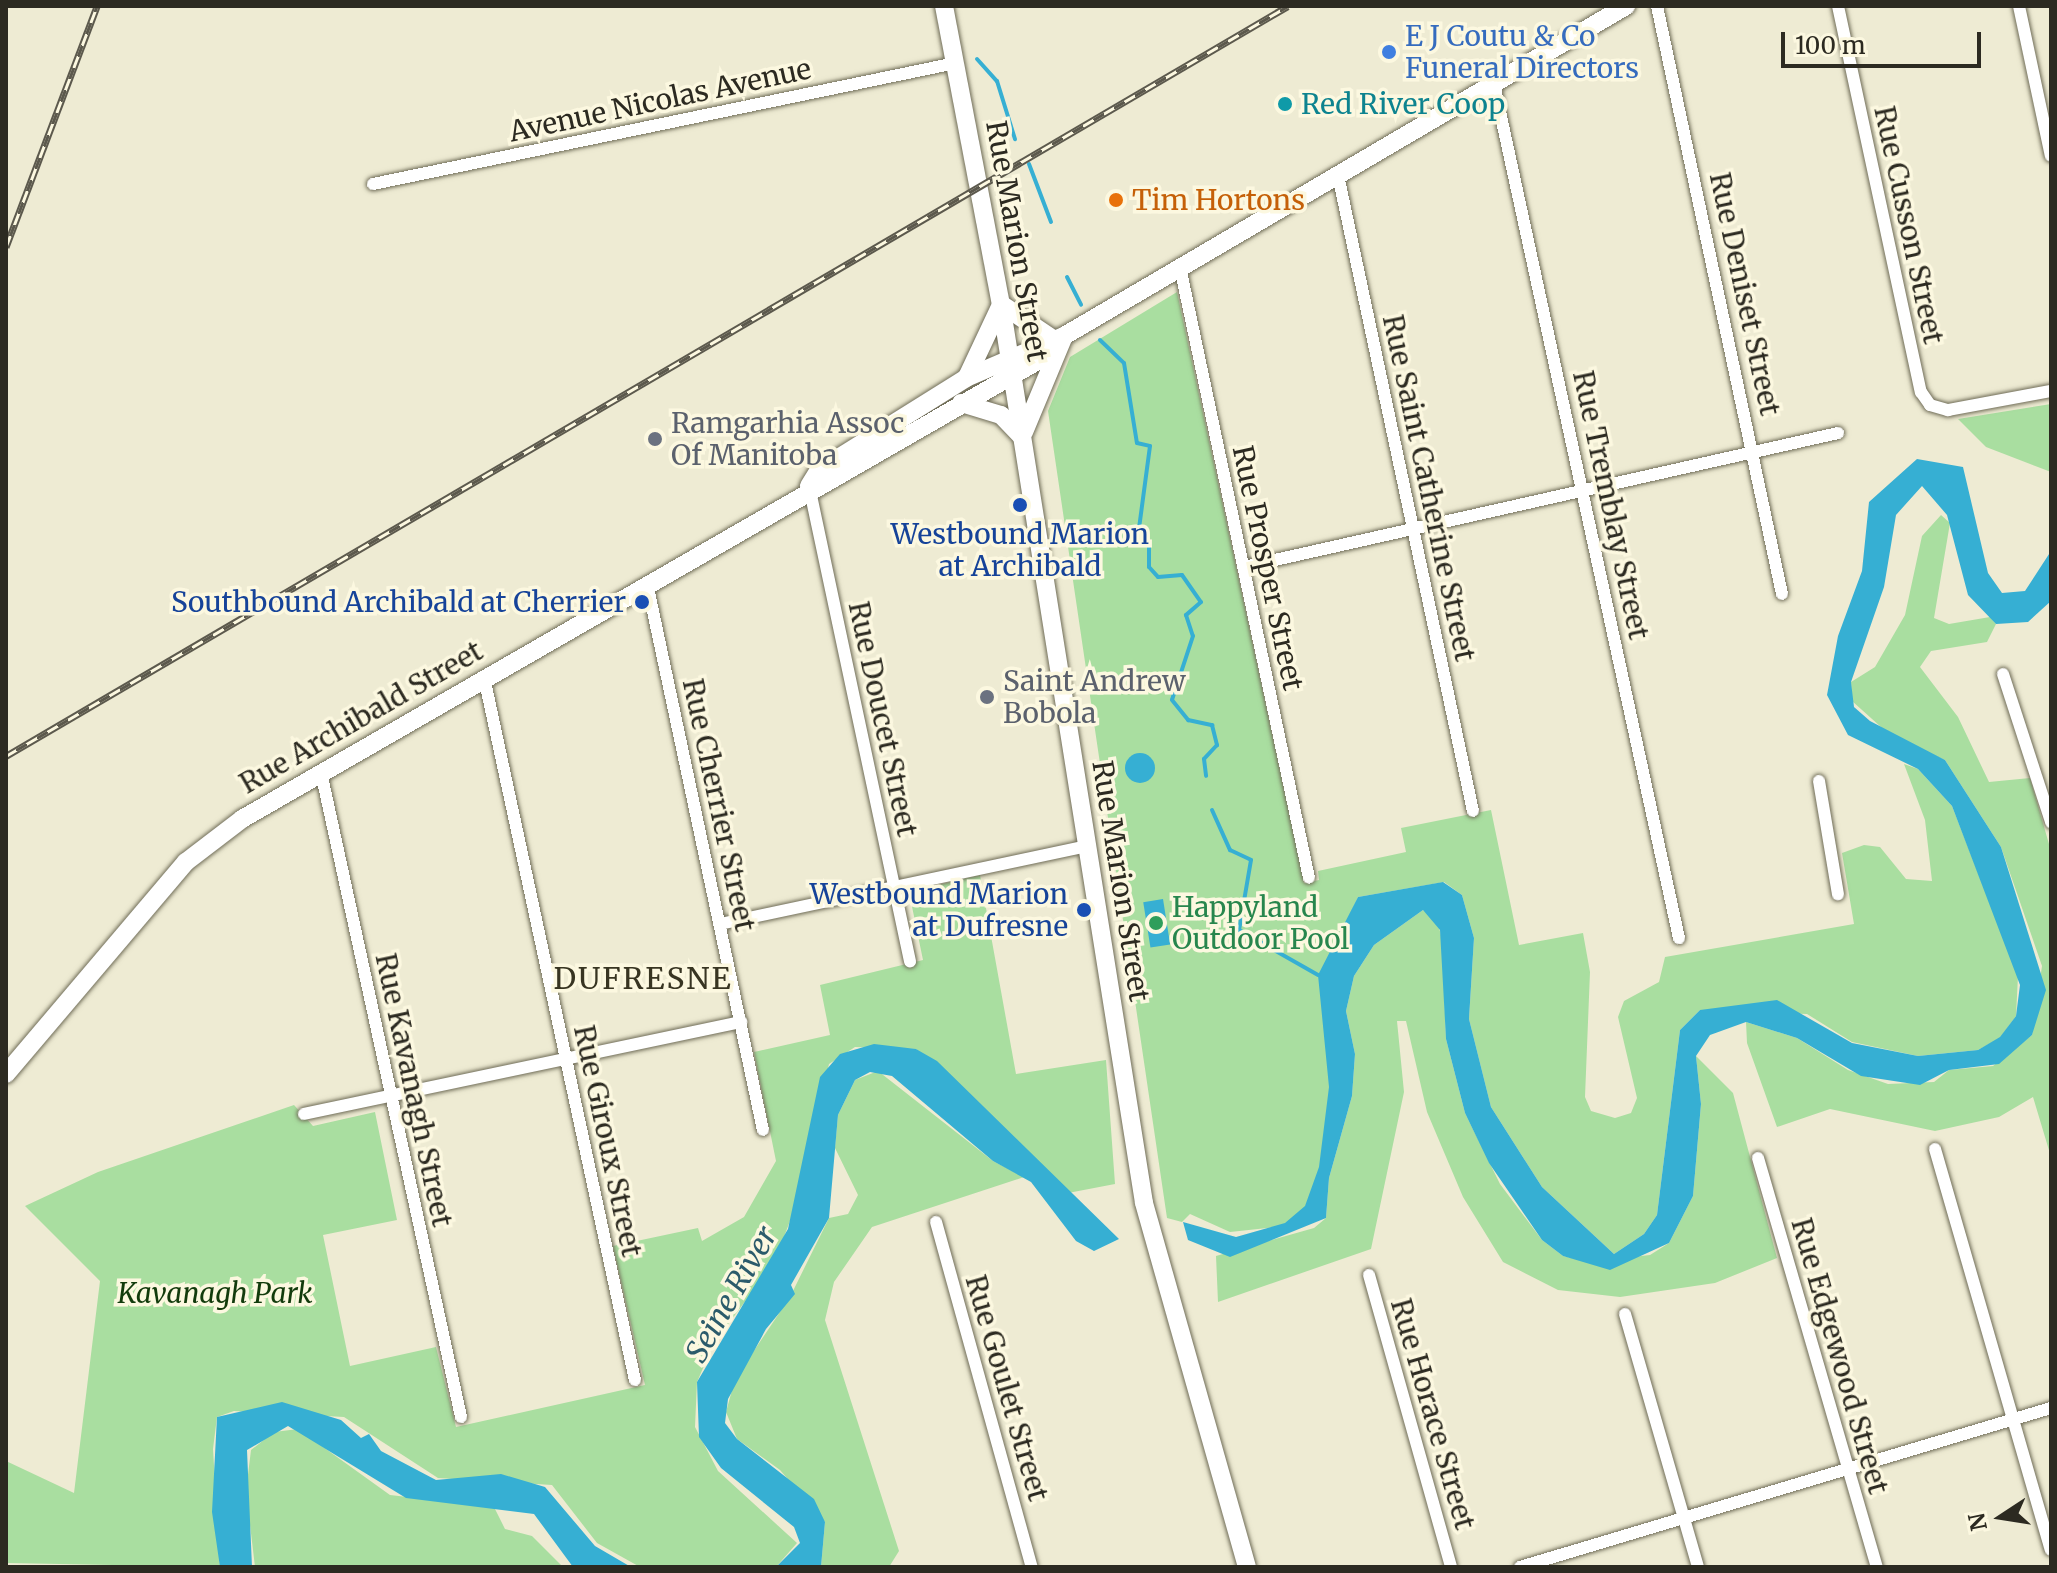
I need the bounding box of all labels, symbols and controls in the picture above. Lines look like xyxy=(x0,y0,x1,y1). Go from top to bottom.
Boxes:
scale bar xyxy=(1785,16,1985,66)
place label: E J Coutu & Co Funeral Directors xyxy=(1405,19,1639,85)
text: 100 m xyxy=(1795,30,1865,61)
marker: E J Coutu & Co Funeral Directors xyxy=(1380,43,1398,61)
street label: Avenue Nicolas Avenue xyxy=(506,52,814,148)
place label: Red River Coop xyxy=(1301,87,1505,121)
marker: Red River Coop xyxy=(1276,95,1294,113)
street label: Rue Cusson Street xyxy=(1867,103,1951,347)
street label: Rue Marion Street xyxy=(979,118,1055,364)
street label: Rue Deniset Street xyxy=(1703,169,1787,419)
place label: Tim Hortons xyxy=(1132,183,1305,217)
marker: Tim Hortons xyxy=(1107,191,1125,209)
street label: Rue Saint Catherine Street xyxy=(1376,312,1482,664)
street label: Rue Tremblay Street xyxy=(1566,368,1656,642)
place label: Ramgarhia Assoc Of Manitoba xyxy=(671,406,904,472)
marker: Ramgarhia Assoc Of Manitoba xyxy=(646,430,664,448)
street label: Rue Prosper Street xyxy=(1226,443,1310,693)
marker: Westbound Marion at Archibald xyxy=(1011,496,1029,514)
place label: Westbound Marion at Archibald xyxy=(891,517,1149,583)
place label: Southbound Archibald at Cherrier xyxy=(171,585,626,619)
marker: Southbound Archibald at Cherrier xyxy=(633,593,651,611)
street label: Rue Doucet Street xyxy=(842,598,924,840)
street label: Rue Archibald Street xyxy=(234,634,488,800)
place label: Saint Andrew Bobola xyxy=(1003,664,1186,730)
street label: Rue Cherrier Street xyxy=(676,676,762,934)
marker: Saint Andrew Bobola xyxy=(978,688,996,706)
street label: Rue Marion Street xyxy=(1085,758,1157,1004)
place label: Westbound Marion at Dufresne xyxy=(810,877,1068,943)
place label: Happyland Outdoor Pool xyxy=(1172,890,1349,956)
marker: Westbound Marion at Dufresne xyxy=(1075,901,1093,919)
marker: Happyland Outdoor Pool xyxy=(1147,914,1165,932)
street label: Rue Kavanagh Street xyxy=(369,950,459,1230)
district label: DUFRESNE xyxy=(553,960,733,996)
street label: Rue Giroux Street xyxy=(567,1022,649,1260)
street label: Rue Edgewood Street xyxy=(1785,1214,1895,1498)
water label: Seine River xyxy=(678,1220,784,1368)
street label: Rue Goulet Street xyxy=(959,1271,1055,1505)
park label: Kavanagh Park xyxy=(117,1276,313,1310)
street label: Rue Horace Street xyxy=(1384,1295,1482,1533)
north arrow xyxy=(1961,1477,2041,1557)
text: N xyxy=(1962,1511,1993,1533)

